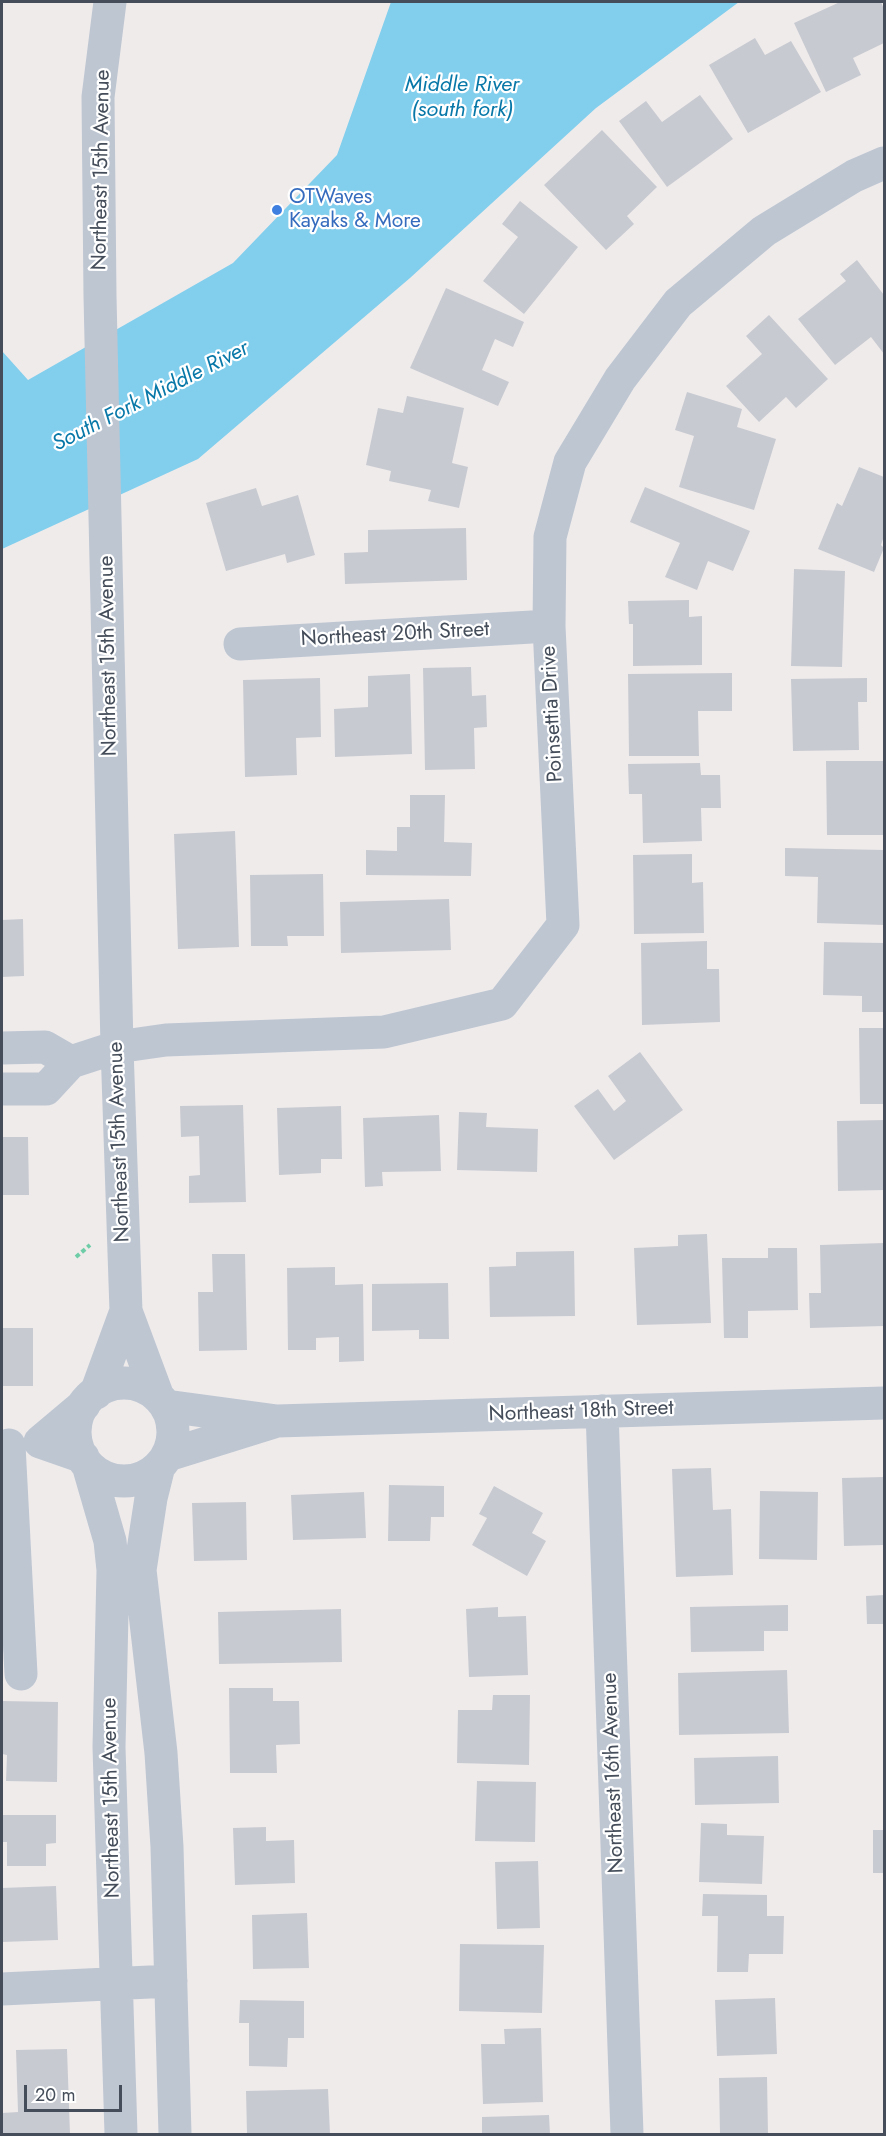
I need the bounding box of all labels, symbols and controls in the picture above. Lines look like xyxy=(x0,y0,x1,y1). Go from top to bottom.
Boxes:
street label: Northeast 15th Avenue xyxy=(88,69,116,271)
water label: Middle River (south fork) xyxy=(405,73,519,124)
place label: OTWaves Kayaks & More xyxy=(289,185,421,235)
marker: OTWaves Kayaks & More xyxy=(270,203,284,217)
water label: South Fork Middle River xyxy=(48,336,254,458)
street label: Northeast 15th Avenue xyxy=(95,555,123,757)
street label: Northeast 20th Street xyxy=(300,617,490,653)
street label: Poinsettia Drive xyxy=(537,645,569,783)
street label: Northeast 15th Avenue xyxy=(104,1041,136,1243)
street label: Northeast 18th Street xyxy=(488,1396,674,1428)
street label: Northeast 16th Avenue xyxy=(598,1672,630,1874)
street label: Northeast 15th Avenue xyxy=(98,1697,126,1899)
scale bar xyxy=(27,2073,124,2111)
text: 20 m xyxy=(35,2082,75,2108)

